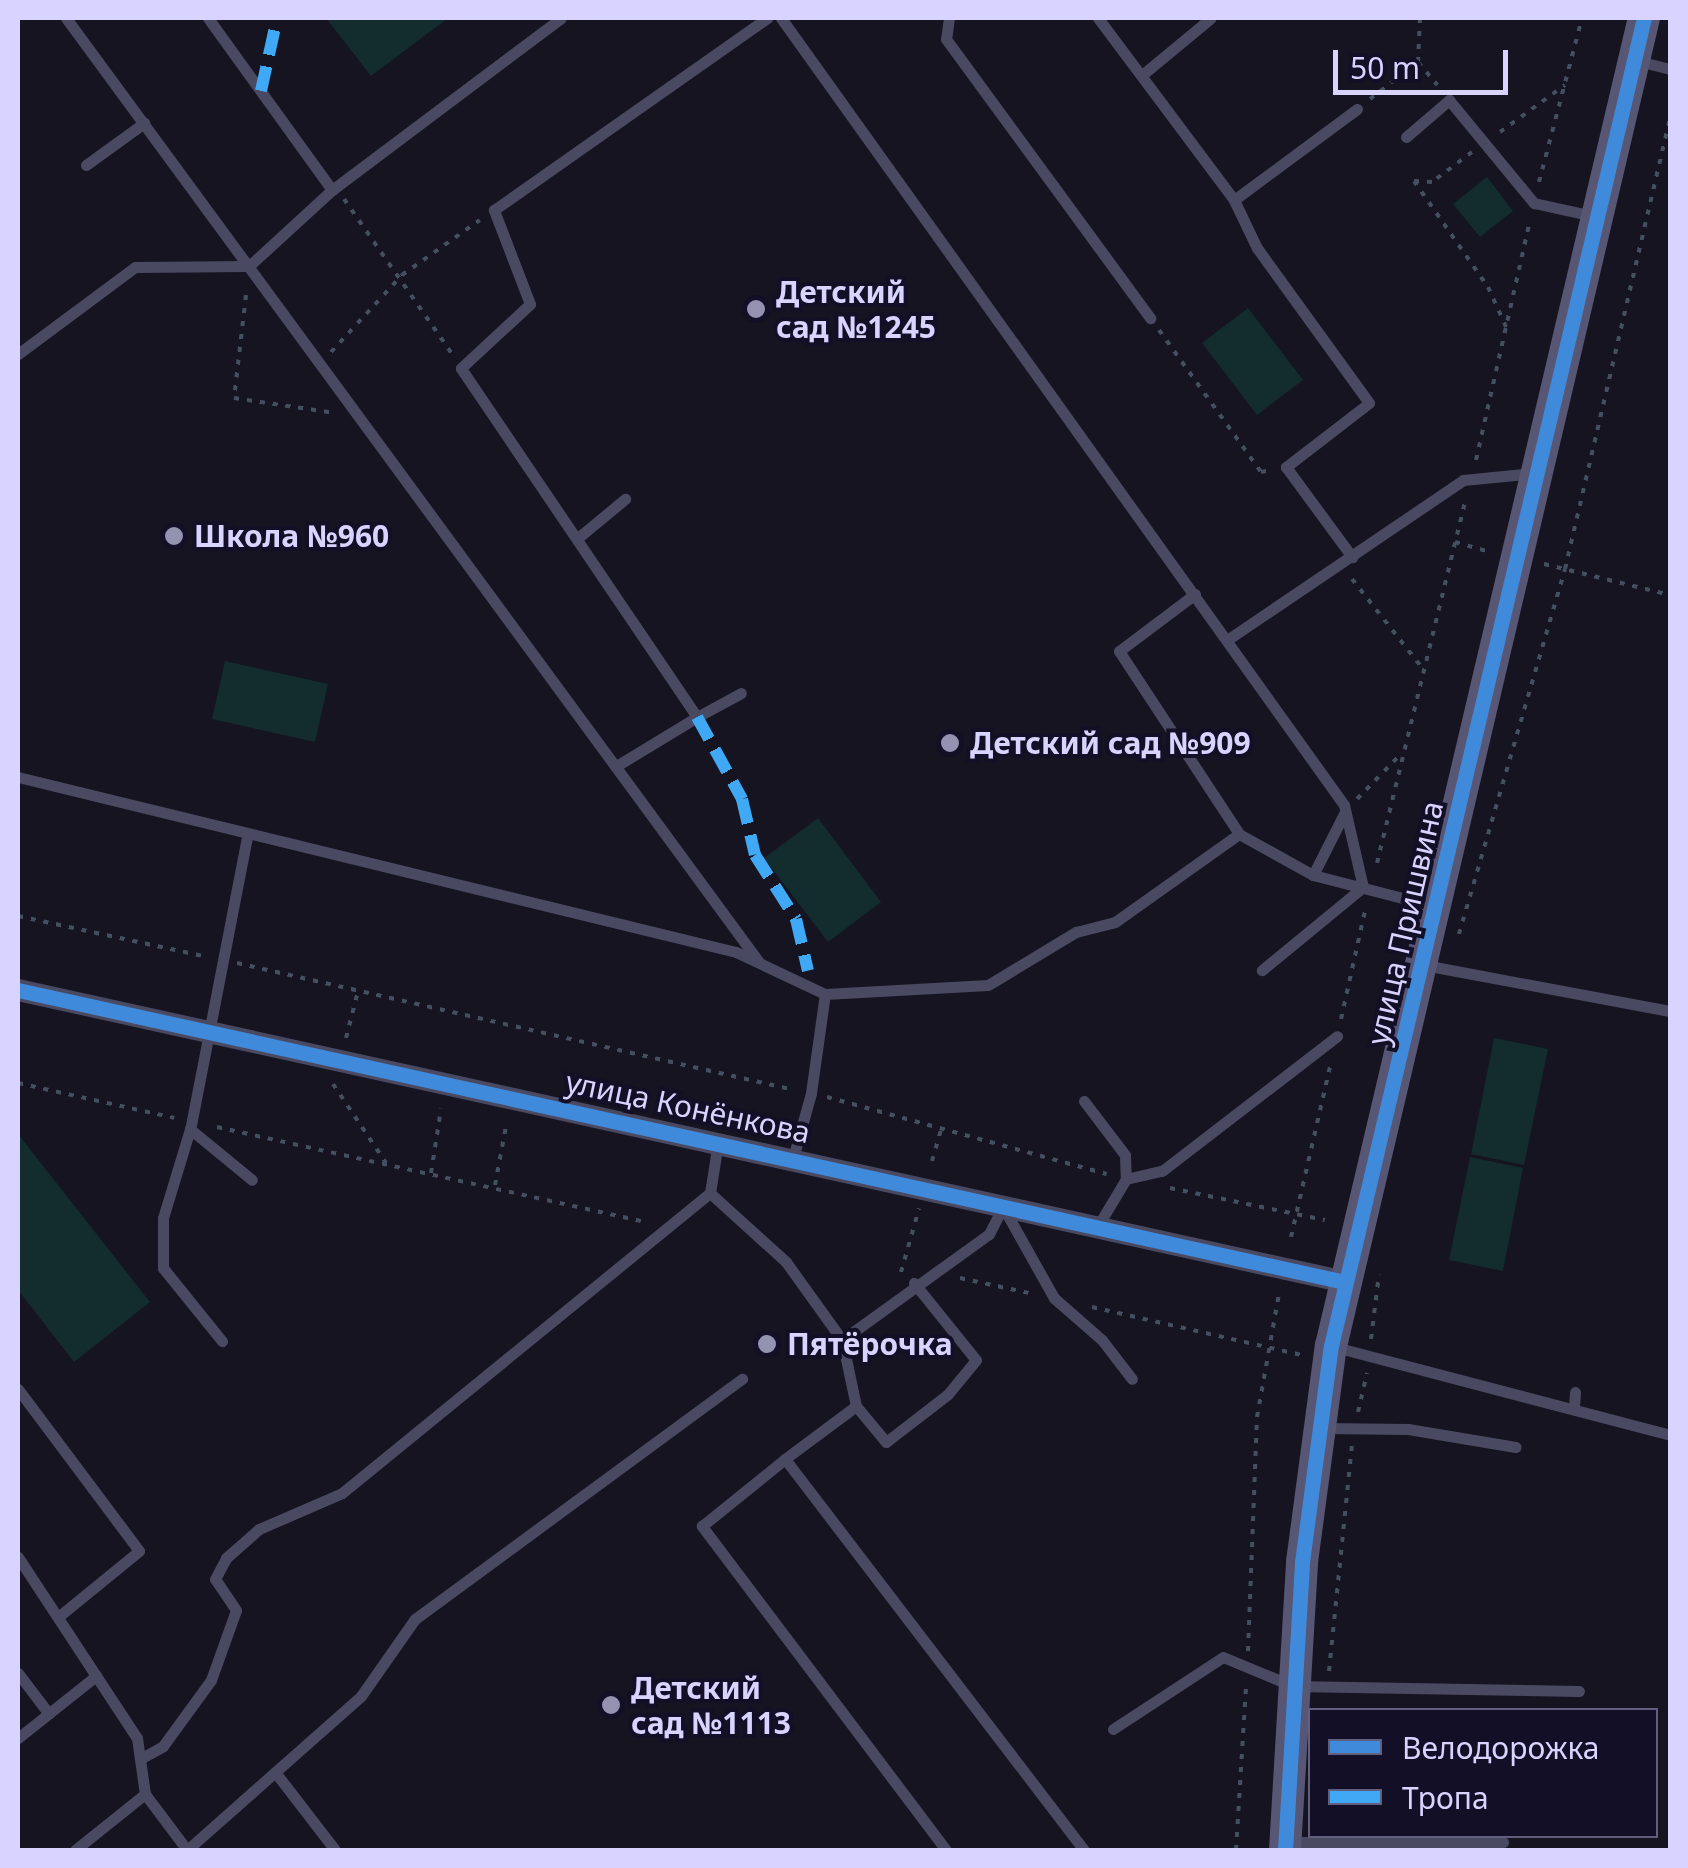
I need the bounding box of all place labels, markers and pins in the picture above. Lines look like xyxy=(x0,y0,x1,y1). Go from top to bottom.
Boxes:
place label: Детский сад №1245 xyxy=(776,274,936,344)
marker: Детский сад №1245 xyxy=(745,298,767,320)
place label: Школа №960 xyxy=(194,518,389,554)
marker: Школа №960 xyxy=(163,525,185,547)
place label: Детский сад №909 xyxy=(970,725,1251,761)
marker: Детский сад №909 xyxy=(939,732,961,754)
place label: Пятёрочка xyxy=(787,1326,953,1362)
marker: Пятёрочка xyxy=(756,1333,778,1355)
place label: Детский сад №1113 xyxy=(631,1670,791,1740)
marker: Детский сад №1113 xyxy=(600,1694,622,1716)

